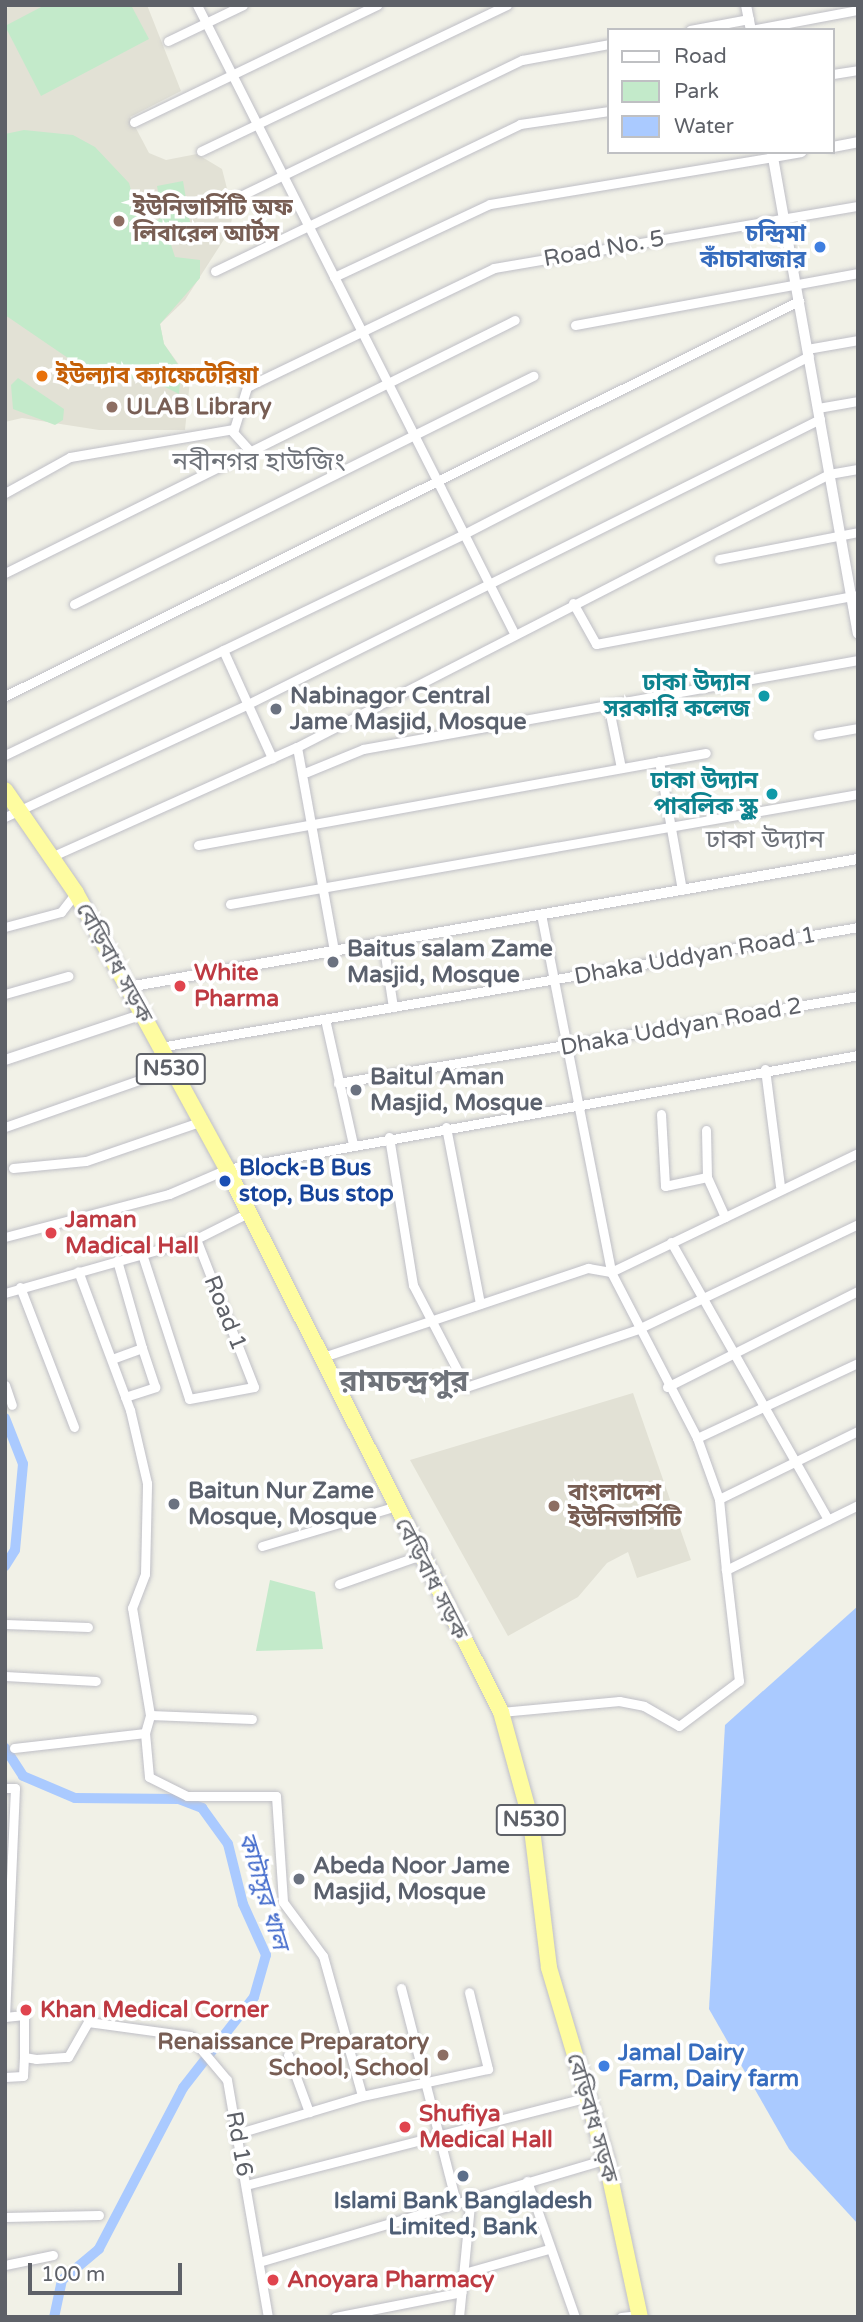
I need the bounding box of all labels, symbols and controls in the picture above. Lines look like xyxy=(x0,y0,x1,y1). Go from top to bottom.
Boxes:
legend xyxy=(608,28,835,154)
text: Road xyxy=(674,44,727,69)
text: Park xyxy=(674,79,719,104)
text: Water xyxy=(674,114,734,139)
place label: ইউনিভার্সিটি অফ লিবারেল আর্টস xyxy=(133,194,293,248)
marker: ইউনিভার্সিটি অফ লিবারেল আর্টস xyxy=(111,213,127,229)
place label: চন্দ্রিমা কাঁচাবাজার xyxy=(700,220,806,274)
street label: Road No. 5 xyxy=(541,225,667,273)
marker: চন্দ্রিমা কাঁচাবাজার xyxy=(812,239,828,255)
place label: ইউল্যাব ক্যাফেটেরিয়া xyxy=(56,362,259,390)
marker: ইউল্যাব ক্যাফেটেরিয়া xyxy=(34,368,50,384)
place label: ULAB Library xyxy=(126,393,272,421)
marker: ULAB Library xyxy=(104,399,120,415)
district label: নবীনগর হাউজিং xyxy=(173,446,345,478)
place label: ঢাকা উদ্যান সরকারি কলেজ xyxy=(604,669,750,723)
place label: Nabinagor Central Jame Masjid, Mosque xyxy=(290,682,526,736)
marker: ঢাকা উদ্যান সরকারি কলেজ xyxy=(756,688,772,704)
marker: Nabinagor Central Jame Masjid, Mosque xyxy=(268,701,284,717)
place label: ঢাকা উদ্যান পাবলিক স্কুল xyxy=(650,767,758,821)
marker: ঢাকা উদ্যান পাবলিক স্কুল xyxy=(764,786,780,802)
district label: ঢাকা উদ্যান xyxy=(706,824,824,856)
street label: বেড়িবাধ সড়ক xyxy=(70,898,158,1028)
street label: Dhaka Uddyan Road 1 xyxy=(572,921,818,991)
place label: Baitus salam Zame Masjid, Mosque xyxy=(347,935,553,989)
marker: Baitus salam Zame Masjid, Mosque xyxy=(325,954,341,970)
place label: White Pharma xyxy=(194,959,279,1013)
marker: White Pharma xyxy=(172,978,188,994)
street label: Dhaka Uddyan Road 2 xyxy=(558,992,804,1062)
road number: N530 xyxy=(134,1052,208,1086)
place label: Baitul Aman Masjid, Mosque xyxy=(370,1063,543,1117)
marker: Baitul Aman Masjid, Mosque xyxy=(348,1082,364,1098)
place label: Block-B Bus stop, Bus stop xyxy=(239,1154,394,1208)
marker: Block-B Bus stop, Bus stop xyxy=(217,1173,233,1189)
place label: Jaman Madical Hall xyxy=(65,1206,199,1260)
marker: Jaman Madical Hall xyxy=(43,1225,59,1241)
street label: Road 1 xyxy=(198,1272,252,1354)
district label: রামচন্দ্রপুর xyxy=(340,1364,468,1400)
place label: Baitun Nur Zame Mosque, Mosque xyxy=(188,1477,377,1531)
place label: বাংলাদেশ ইউনিভার্সিটি xyxy=(568,1479,682,1533)
marker: Baitun Nur Zame Mosque, Mosque xyxy=(166,1496,182,1512)
marker: বাংলাদেশ ইউনিভার্সিটি xyxy=(546,1498,562,1514)
street label: বেড়িবাধ সড়ক xyxy=(388,1513,474,1645)
road number: N530 xyxy=(494,1802,568,1838)
water label: কাটাসুর খাল xyxy=(232,1829,294,1953)
place label: Abeda Noor Jame Masjid, Mosque xyxy=(313,1852,510,1906)
marker: Abeda Noor Jame Masjid, Mosque xyxy=(291,1871,307,1887)
place label: Khan Medical Corner xyxy=(40,1996,269,2024)
marker: Khan Medical Corner xyxy=(18,2002,34,2018)
place label: Renaissance Preparatory School, School xyxy=(157,2028,429,2082)
place label: Jamal Dairy Farm, Dairy farm xyxy=(618,2039,799,2093)
marker: Renaissance Preparatory School, School xyxy=(435,2047,451,2063)
street label: বেড়িবাধ সড়ক xyxy=(560,2050,624,2186)
marker: Jamal Dairy Farm, Dairy farm xyxy=(596,2058,612,2074)
place label: Shufiya Medical Hall xyxy=(419,2100,553,2154)
street label: Rd 16 xyxy=(220,2109,258,2179)
marker: Shufiya Medical Hall xyxy=(397,2119,413,2135)
marker: Islami Bank Bangladesh Limited, Bank xyxy=(455,2168,471,2184)
place label: Islami Bank Bangladesh Limited, Bank xyxy=(334,2187,592,2241)
scale bar xyxy=(32,2248,186,2292)
text: 100 m xyxy=(41,2262,105,2287)
place label: Anoyara Pharmacy xyxy=(287,2266,494,2294)
marker: Anoyara Pharmacy xyxy=(265,2272,281,2288)

